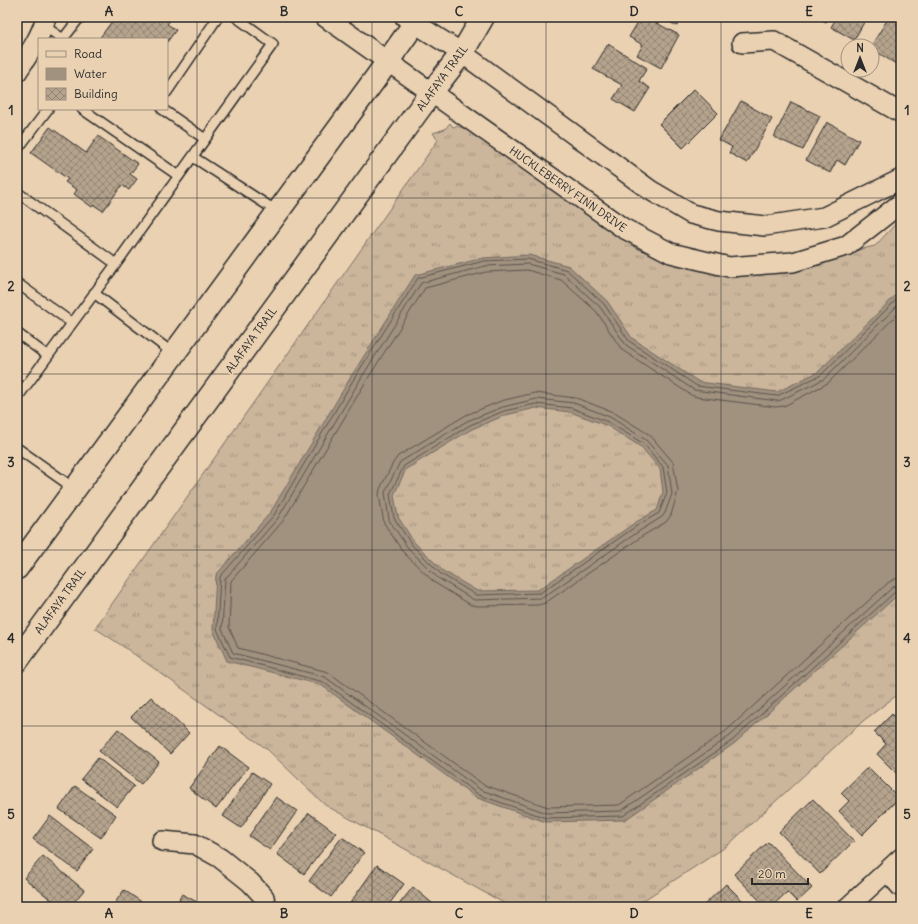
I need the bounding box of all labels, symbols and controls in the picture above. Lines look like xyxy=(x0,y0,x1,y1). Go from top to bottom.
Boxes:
text: A xyxy=(105,3,114,20)
text: B xyxy=(280,3,289,20)
text: C xyxy=(455,3,464,20)
text: D xyxy=(629,3,639,20)
text: E xyxy=(805,3,813,20)
legend xyxy=(38,38,168,110)
north arrow xyxy=(840,38,880,78)
text: N xyxy=(856,41,864,55)
street label: ALAFAYA TRAIL xyxy=(413,42,471,114)
text: Road xyxy=(74,46,102,61)
text: Water xyxy=(74,66,107,81)
text: Building xyxy=(74,86,118,101)
text: 1 xyxy=(8,102,14,119)
text: 1 xyxy=(904,102,910,119)
street label: HUCKLEBERRY FINN DRIVE xyxy=(507,143,629,235)
text: 2 xyxy=(7,278,15,295)
text: 2 xyxy=(903,278,911,295)
street label: ALAFAYA TRAIL xyxy=(222,304,280,376)
text: 3 xyxy=(7,454,15,471)
text: 3 xyxy=(903,454,911,471)
street label: ALAFAYA TRAIL xyxy=(31,565,89,637)
text: 4 xyxy=(7,630,15,647)
text: 4 xyxy=(903,630,911,647)
text: 5 xyxy=(7,806,15,823)
text: 5 xyxy=(903,806,911,823)
scale bar xyxy=(752,860,808,886)
text: 20 m xyxy=(758,866,786,881)
text: A xyxy=(105,905,114,922)
text: B xyxy=(280,905,289,922)
text: C xyxy=(455,905,464,922)
text: D xyxy=(629,905,639,922)
text: E xyxy=(805,905,813,922)

